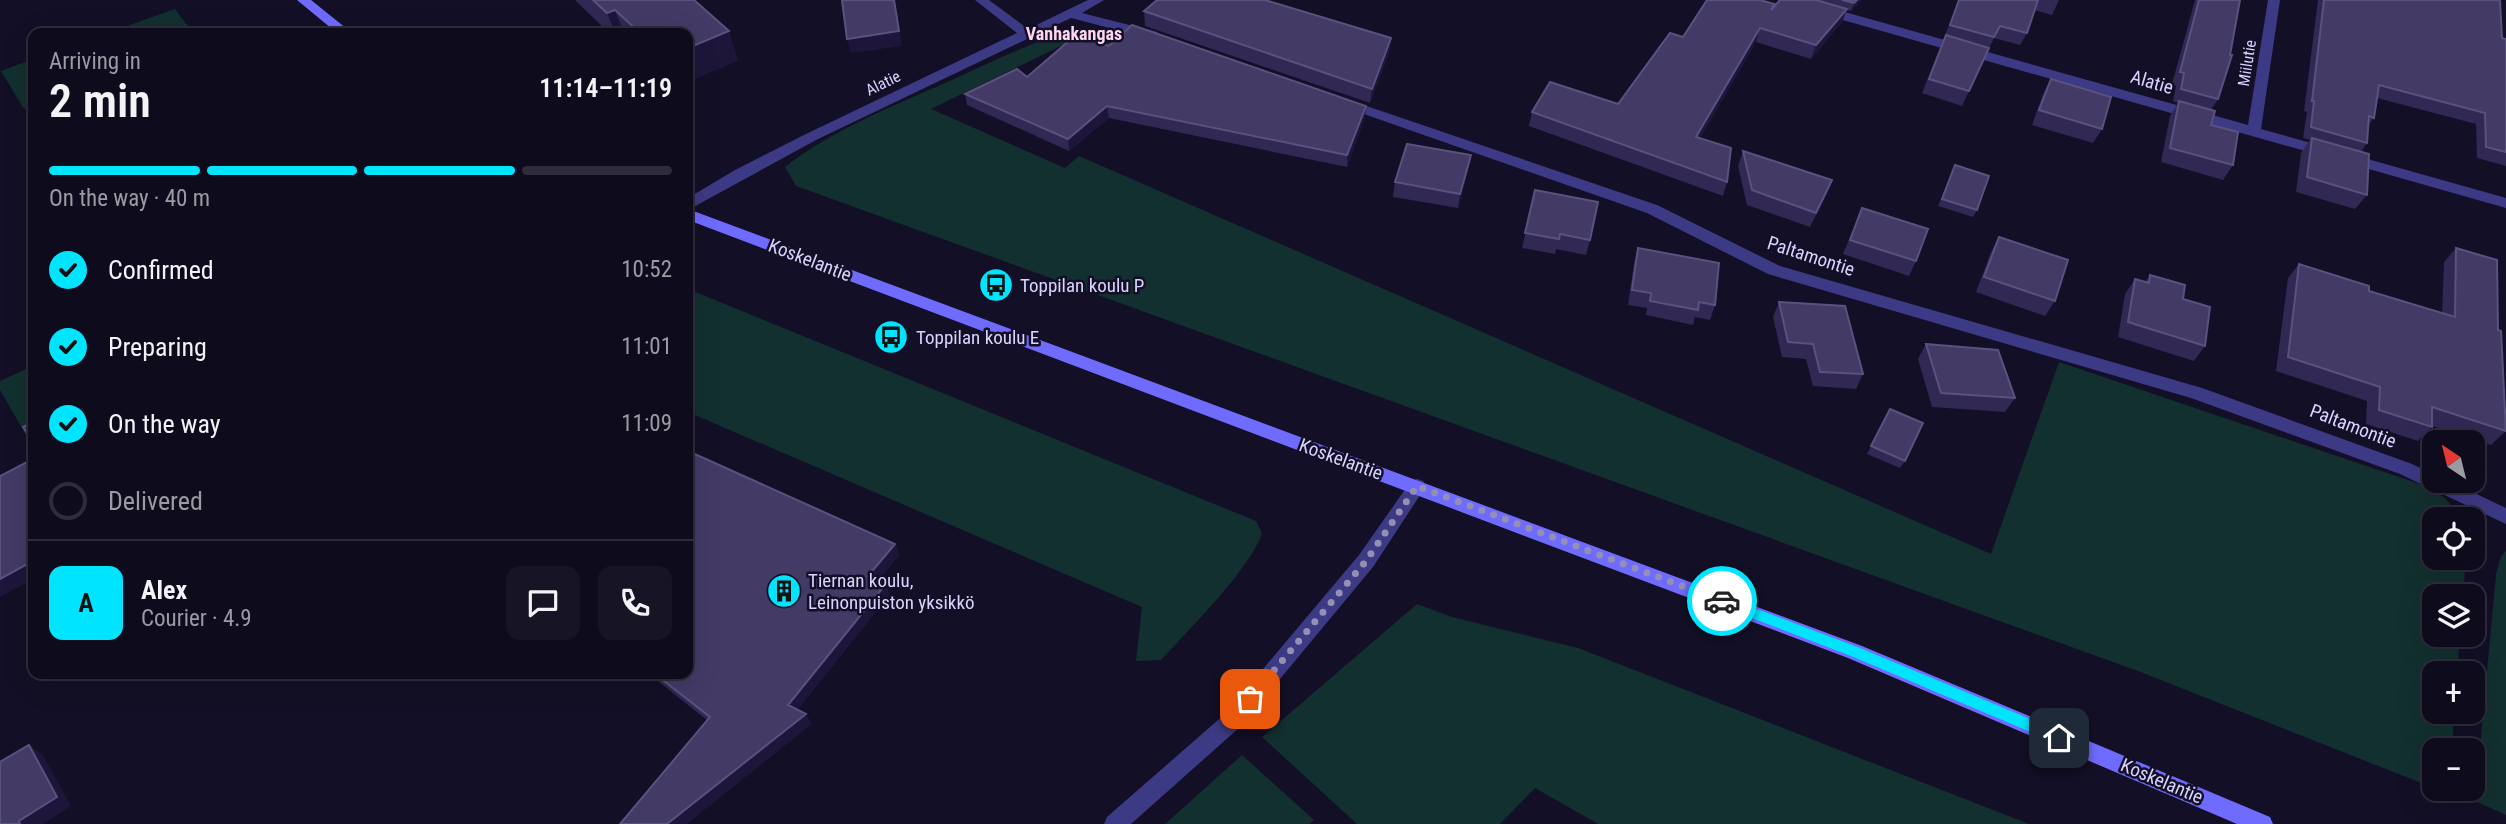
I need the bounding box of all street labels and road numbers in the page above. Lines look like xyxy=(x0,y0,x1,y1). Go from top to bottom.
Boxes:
street label: Miilutie xyxy=(2234,38,2260,88)
street label: Alatie xyxy=(2128,65,2176,99)
street label: Alatie xyxy=(862,66,904,100)
street label: Paltamontie xyxy=(1764,231,1858,281)
street label: Koskelantie xyxy=(765,234,855,286)
street label: Paltamontie xyxy=(2307,399,2399,453)
street label: Koskelantie xyxy=(1296,433,1386,485)
street label: Koskelantie xyxy=(2117,753,2207,809)

